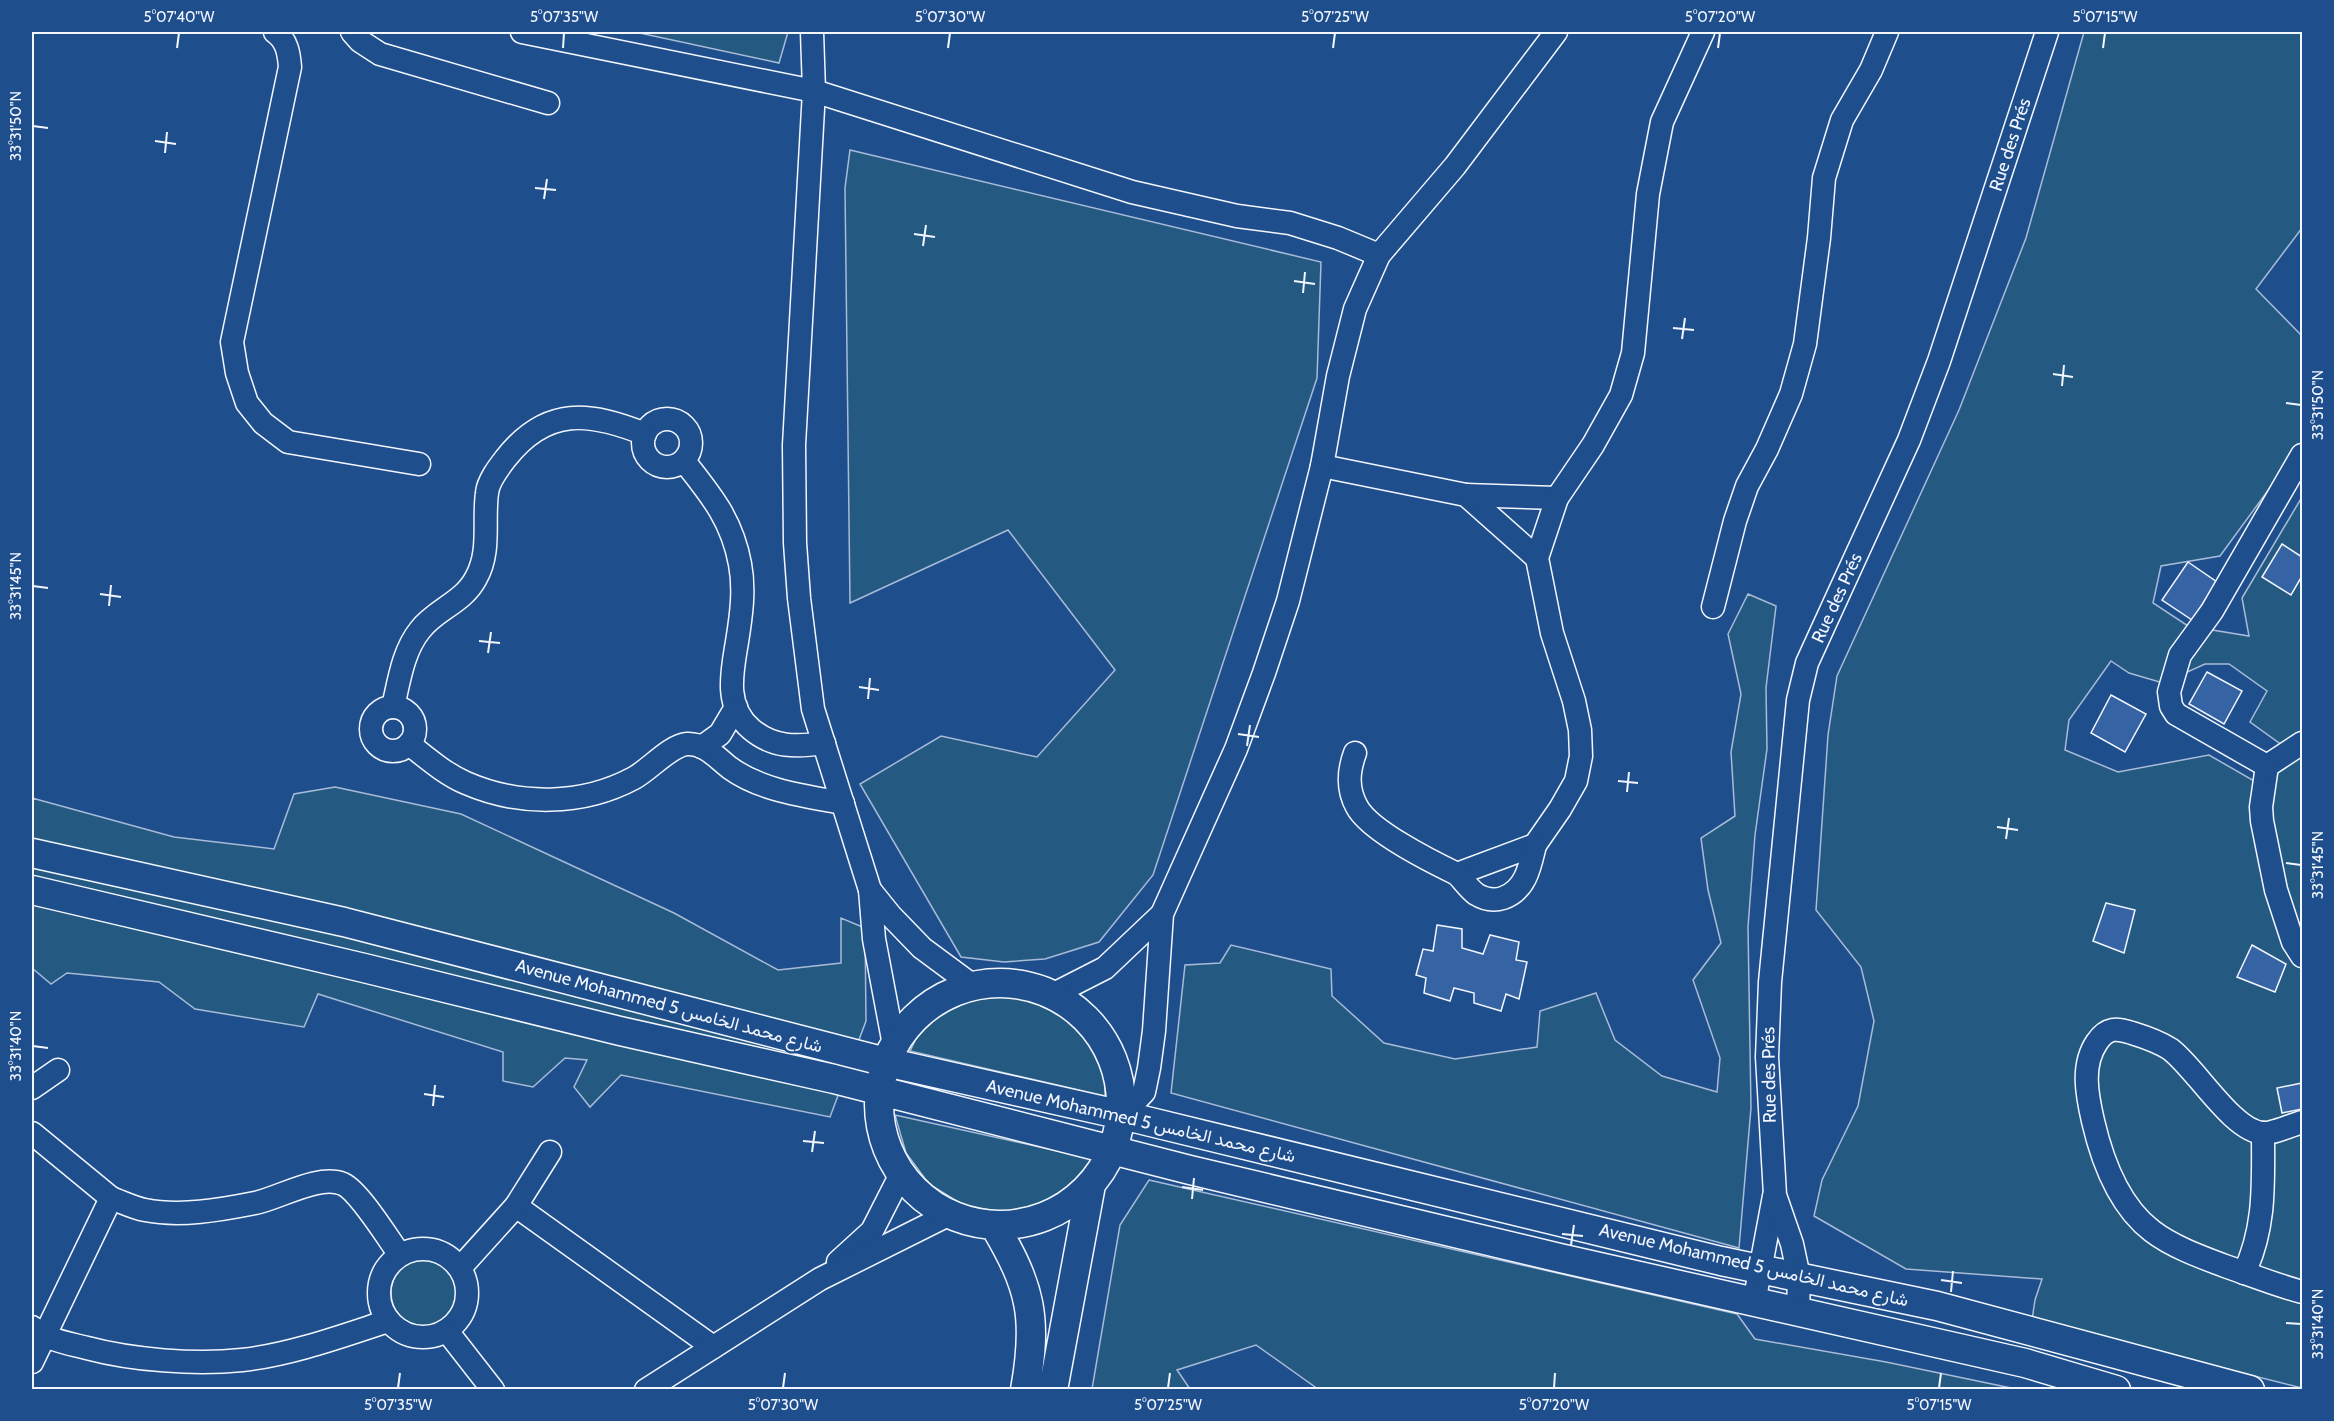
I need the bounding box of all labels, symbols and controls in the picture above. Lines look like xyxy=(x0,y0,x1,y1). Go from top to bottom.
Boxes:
text: 5°07'40"W xyxy=(144,8,215,26)
text: 5°07'35"W xyxy=(530,8,599,26)
text: 5°07'30"W xyxy=(915,8,986,26)
text: 5°07'25"W xyxy=(1301,8,1370,26)
text: 5°07'20"W xyxy=(1685,8,1756,26)
text: 5°07'15"W xyxy=(2073,8,2138,26)
text: 33°31'50"N xyxy=(7,91,25,161)
street label: Rue des Prés xyxy=(1985,95,2036,194)
text: 33°31'50"N xyxy=(2309,370,2327,440)
street label: Rue des Prés xyxy=(1807,549,1867,646)
text: 33°31'45"N xyxy=(7,552,25,620)
text: 33°31'45"N xyxy=(2309,831,2327,899)
street label: Avenue Mohammed 5 شارع محمد الخامس xyxy=(513,954,825,1059)
text: 33°31'40"N xyxy=(7,1011,25,1081)
street label: Rue des Prés xyxy=(1757,1027,1781,1123)
street label: Avenue Mohammed 5 شارع محمد الخامس xyxy=(984,1075,1298,1168)
street label: Avenue Mohammed 5 شارع محمد الخامس xyxy=(1597,1219,1911,1312)
text: 33°31'40"N xyxy=(2309,1289,2327,1359)
text: 5°07'35"W xyxy=(364,1396,433,1414)
text: 5°07'30"W xyxy=(748,1396,819,1414)
text: 5°07'25"W xyxy=(1134,1396,1203,1414)
text: 5°07'20"W xyxy=(1519,1396,1590,1414)
text: 5°07'15"W xyxy=(1907,1396,1972,1414)

